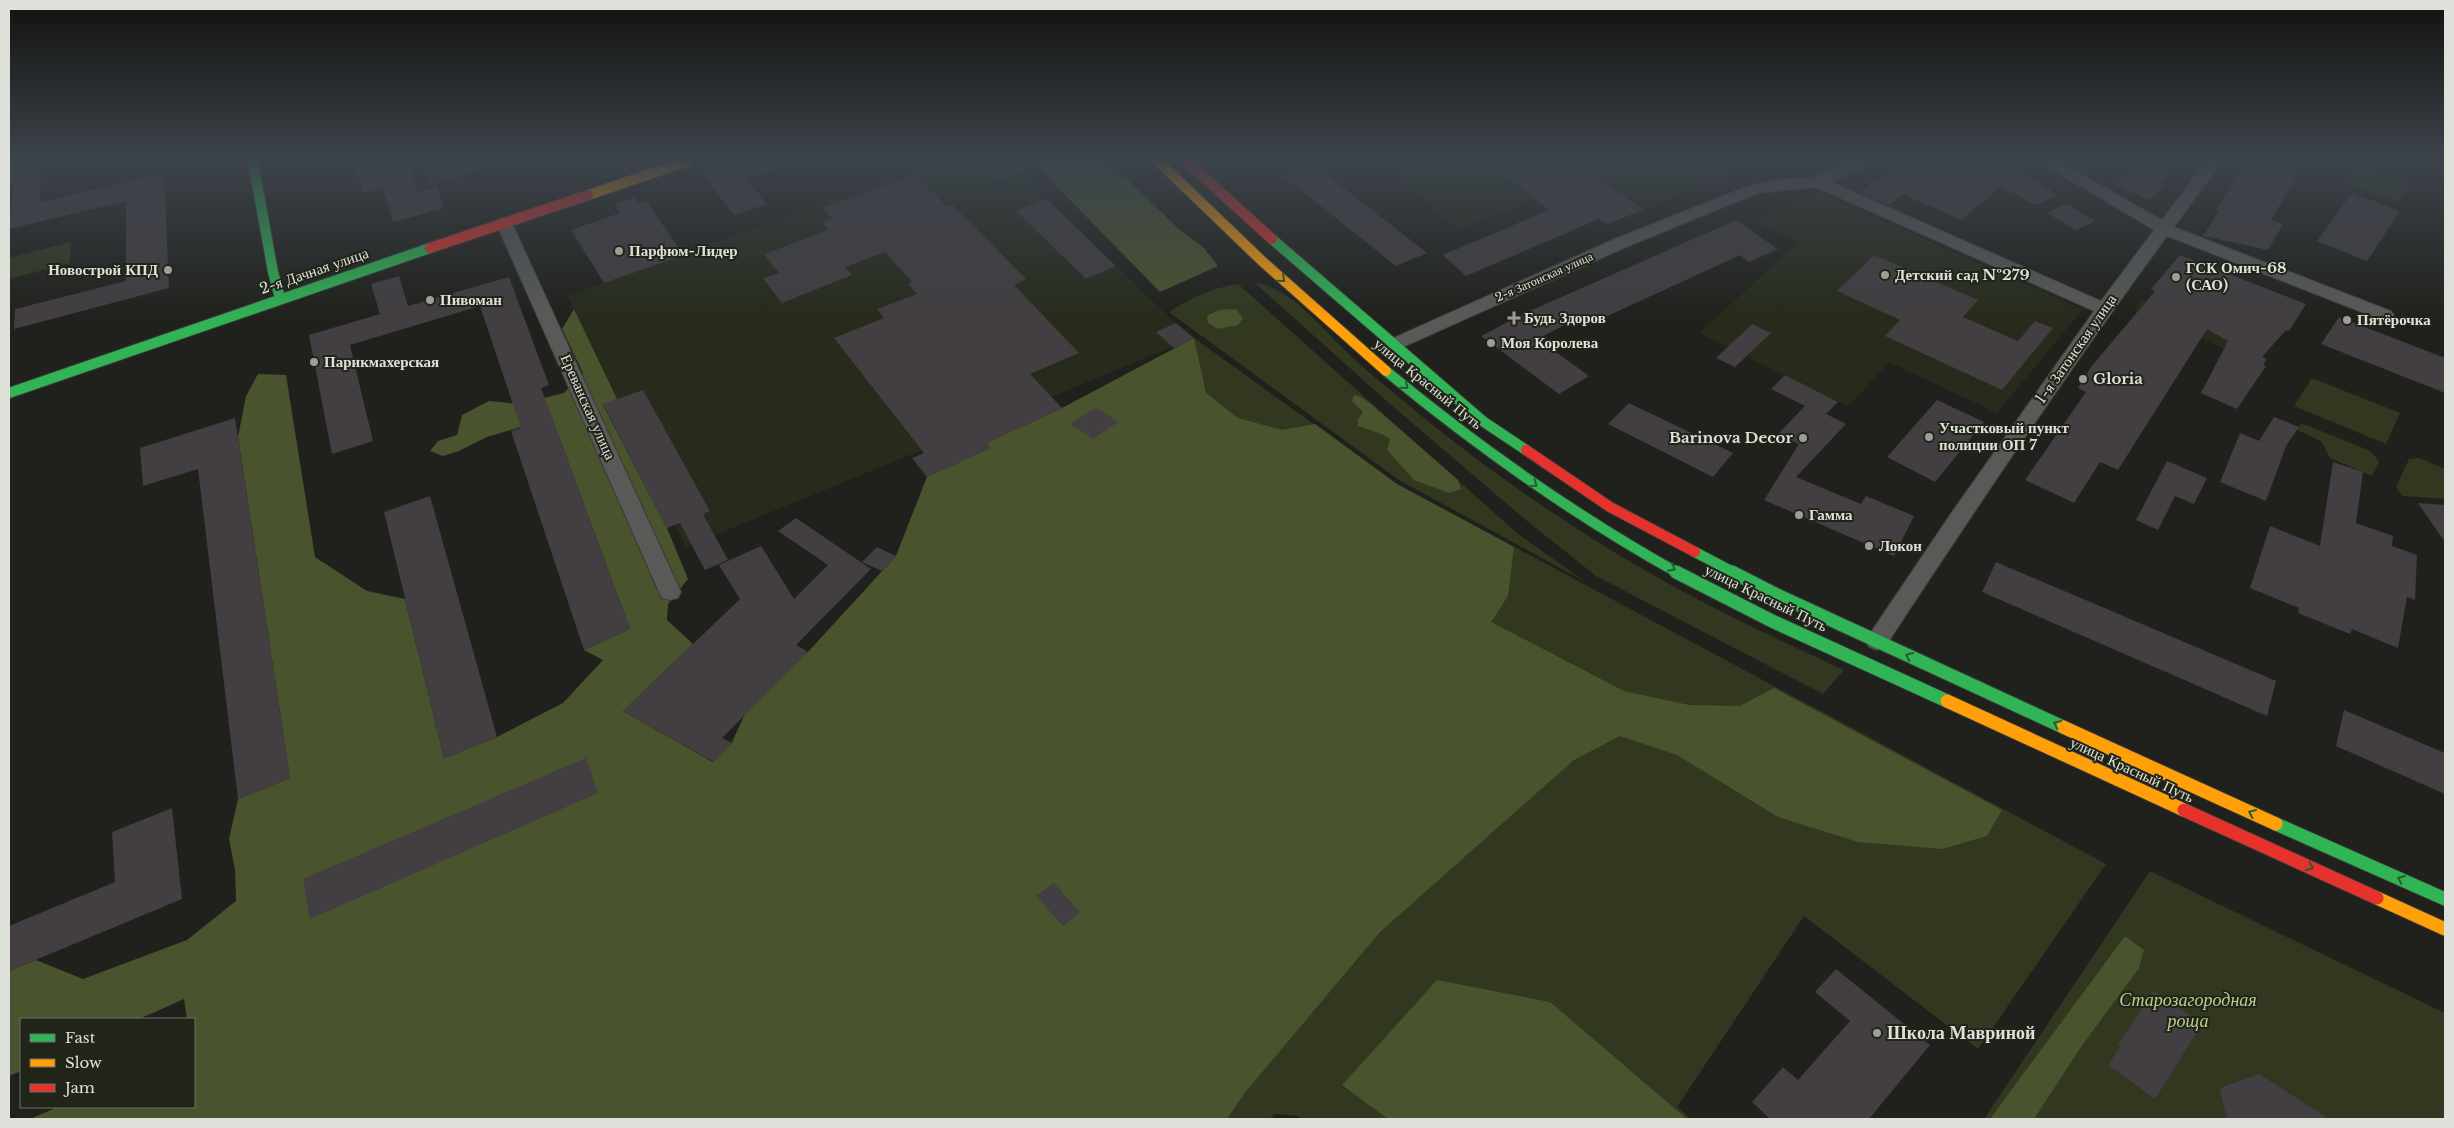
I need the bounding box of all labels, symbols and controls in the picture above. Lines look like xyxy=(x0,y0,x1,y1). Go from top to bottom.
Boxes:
place label: Парфюм-Лидер xyxy=(629,241,738,260)
street label: 2-я Дачная улица xyxy=(257,243,371,298)
marker: Парфюм-Лидер xyxy=(613,245,625,257)
street label: 2-я Затонская улица xyxy=(1493,248,1596,305)
place label: ГСК Омич-68 (САО) xyxy=(2186,258,2287,294)
place label: Новострой КПД xyxy=(48,260,159,279)
marker: Новострой КПД xyxy=(162,264,174,276)
place label: Детский сад №279 xyxy=(1895,265,2030,284)
marker: Детский сад №279 xyxy=(1879,269,1891,281)
marker: ГСК Омич-68 (САО) xyxy=(2170,271,2182,283)
one-way arrow xyxy=(1276,274,1285,283)
place label: Пивоман xyxy=(440,290,502,309)
street label: 1-я Затонская улица xyxy=(2031,290,2121,407)
marker: Пивоман xyxy=(424,294,436,306)
place label: Будь Здоров xyxy=(1524,308,1606,327)
place label: Пятёрочка xyxy=(2357,310,2431,329)
marker: Будь Здоров xyxy=(1508,312,1520,324)
marker: Пятёрочка xyxy=(2341,314,2353,326)
place label: Моя Королева xyxy=(1501,333,1599,352)
street label: улица Красный Путь xyxy=(1370,334,1487,433)
marker: Моя Королева xyxy=(1485,337,1497,349)
street label: Ереванская улица xyxy=(557,351,620,463)
place label: Парикмахерская xyxy=(324,352,439,371)
marker: Парикмахерская xyxy=(308,356,320,368)
place label: Gloria xyxy=(2093,369,2143,388)
marker: Gloria xyxy=(2077,373,2089,385)
one-way arrow xyxy=(1399,380,1408,389)
place label: Участковый пункт полиции ОП 7 xyxy=(1939,418,2069,454)
place label: Barinova Decor xyxy=(1669,428,1794,447)
marker: Участковый пункт полиции ОП 7 xyxy=(1923,431,1935,443)
marker: Barinova Decor xyxy=(1797,432,1809,444)
one-way arrow xyxy=(1528,478,1537,487)
place label: Гамма xyxy=(1809,505,1853,524)
marker: Гамма xyxy=(1793,509,1805,521)
place label: Локон xyxy=(1879,536,1922,555)
marker: Локон xyxy=(1863,540,1875,552)
street label: улица Красный Путь xyxy=(1702,560,1831,636)
one-way arrow xyxy=(1667,562,1676,572)
one-way arrow xyxy=(1905,652,1914,662)
one-way arrow xyxy=(2053,719,2062,730)
street label: улица Красный Путь xyxy=(2067,733,2197,807)
one-way arrow xyxy=(2248,808,2257,819)
one-way arrow xyxy=(2305,861,2314,872)
one-way arrow xyxy=(2397,874,2406,885)
park label: Старозагородная роща xyxy=(2119,989,2257,1032)
legend xyxy=(20,1018,195,1108)
place label: Школа Мавриной xyxy=(1887,1022,2035,1044)
marker: Школа Мавриной xyxy=(1871,1027,1883,1039)
text: Fast xyxy=(65,1028,96,1047)
text: Slow xyxy=(65,1053,102,1072)
text: Jam xyxy=(63,1078,95,1097)

